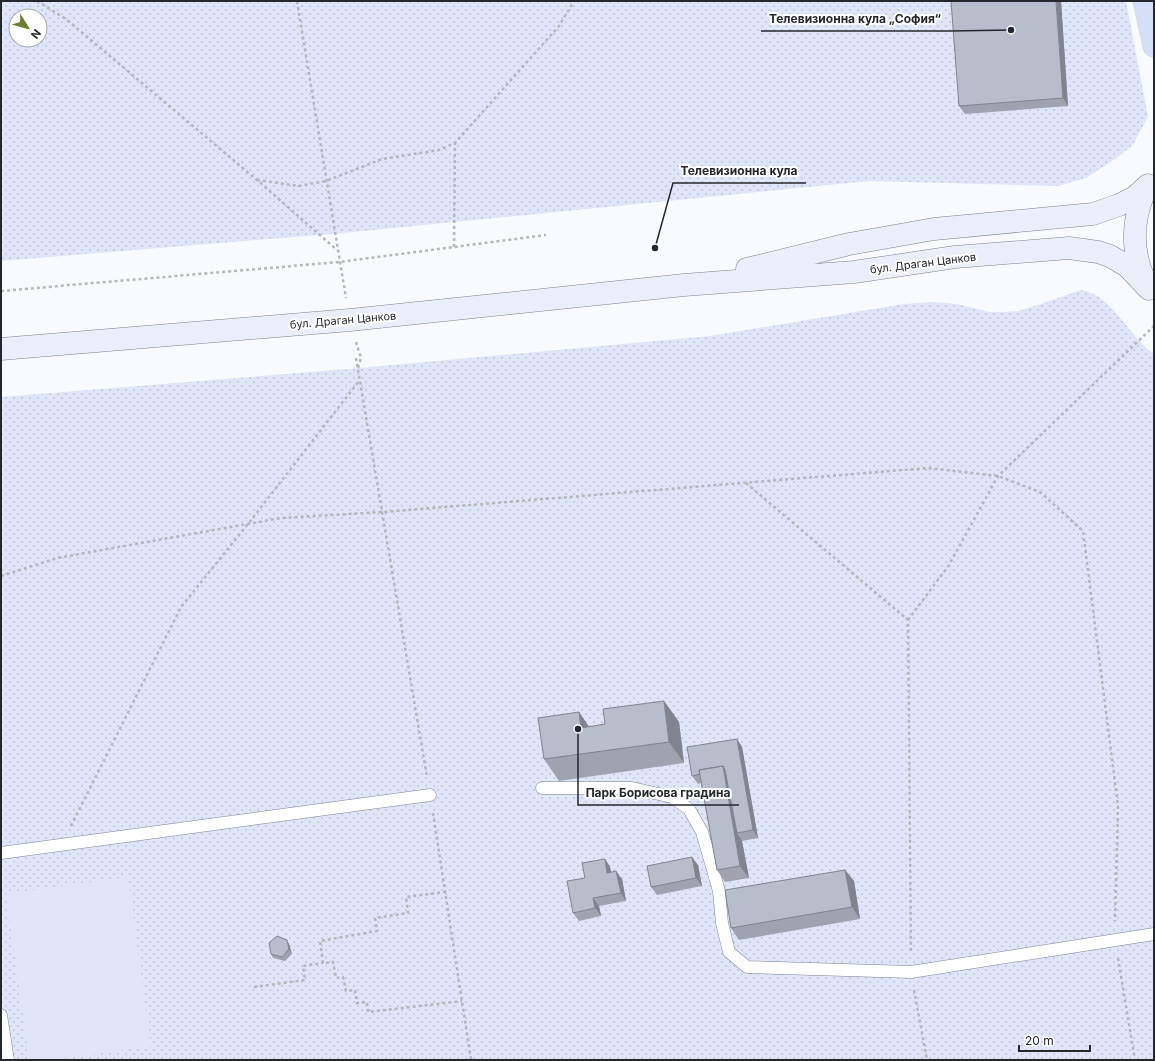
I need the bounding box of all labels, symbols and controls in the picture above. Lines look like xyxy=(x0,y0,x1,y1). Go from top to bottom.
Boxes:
callout: Телевизионна кула „София“ xyxy=(761,7,949,31)
north arrow xyxy=(8,8,48,48)
text: Телевизионна кула „София“ xyxy=(769,11,941,26)
text: N xyxy=(28,26,44,42)
callout: Телевизионна кула xyxy=(673,159,806,183)
text: Телевизионна кула xyxy=(681,163,797,178)
street label: бул. Драган Цанков xyxy=(869,250,977,276)
street label: бул. Драган Цанков xyxy=(289,308,397,332)
callout: Парк Борисова градина xyxy=(578,781,739,805)
text: Парк Борисова градина xyxy=(586,785,730,800)
scale bar xyxy=(1019,1027,1090,1053)
text: 20 m xyxy=(1025,1033,1054,1048)

